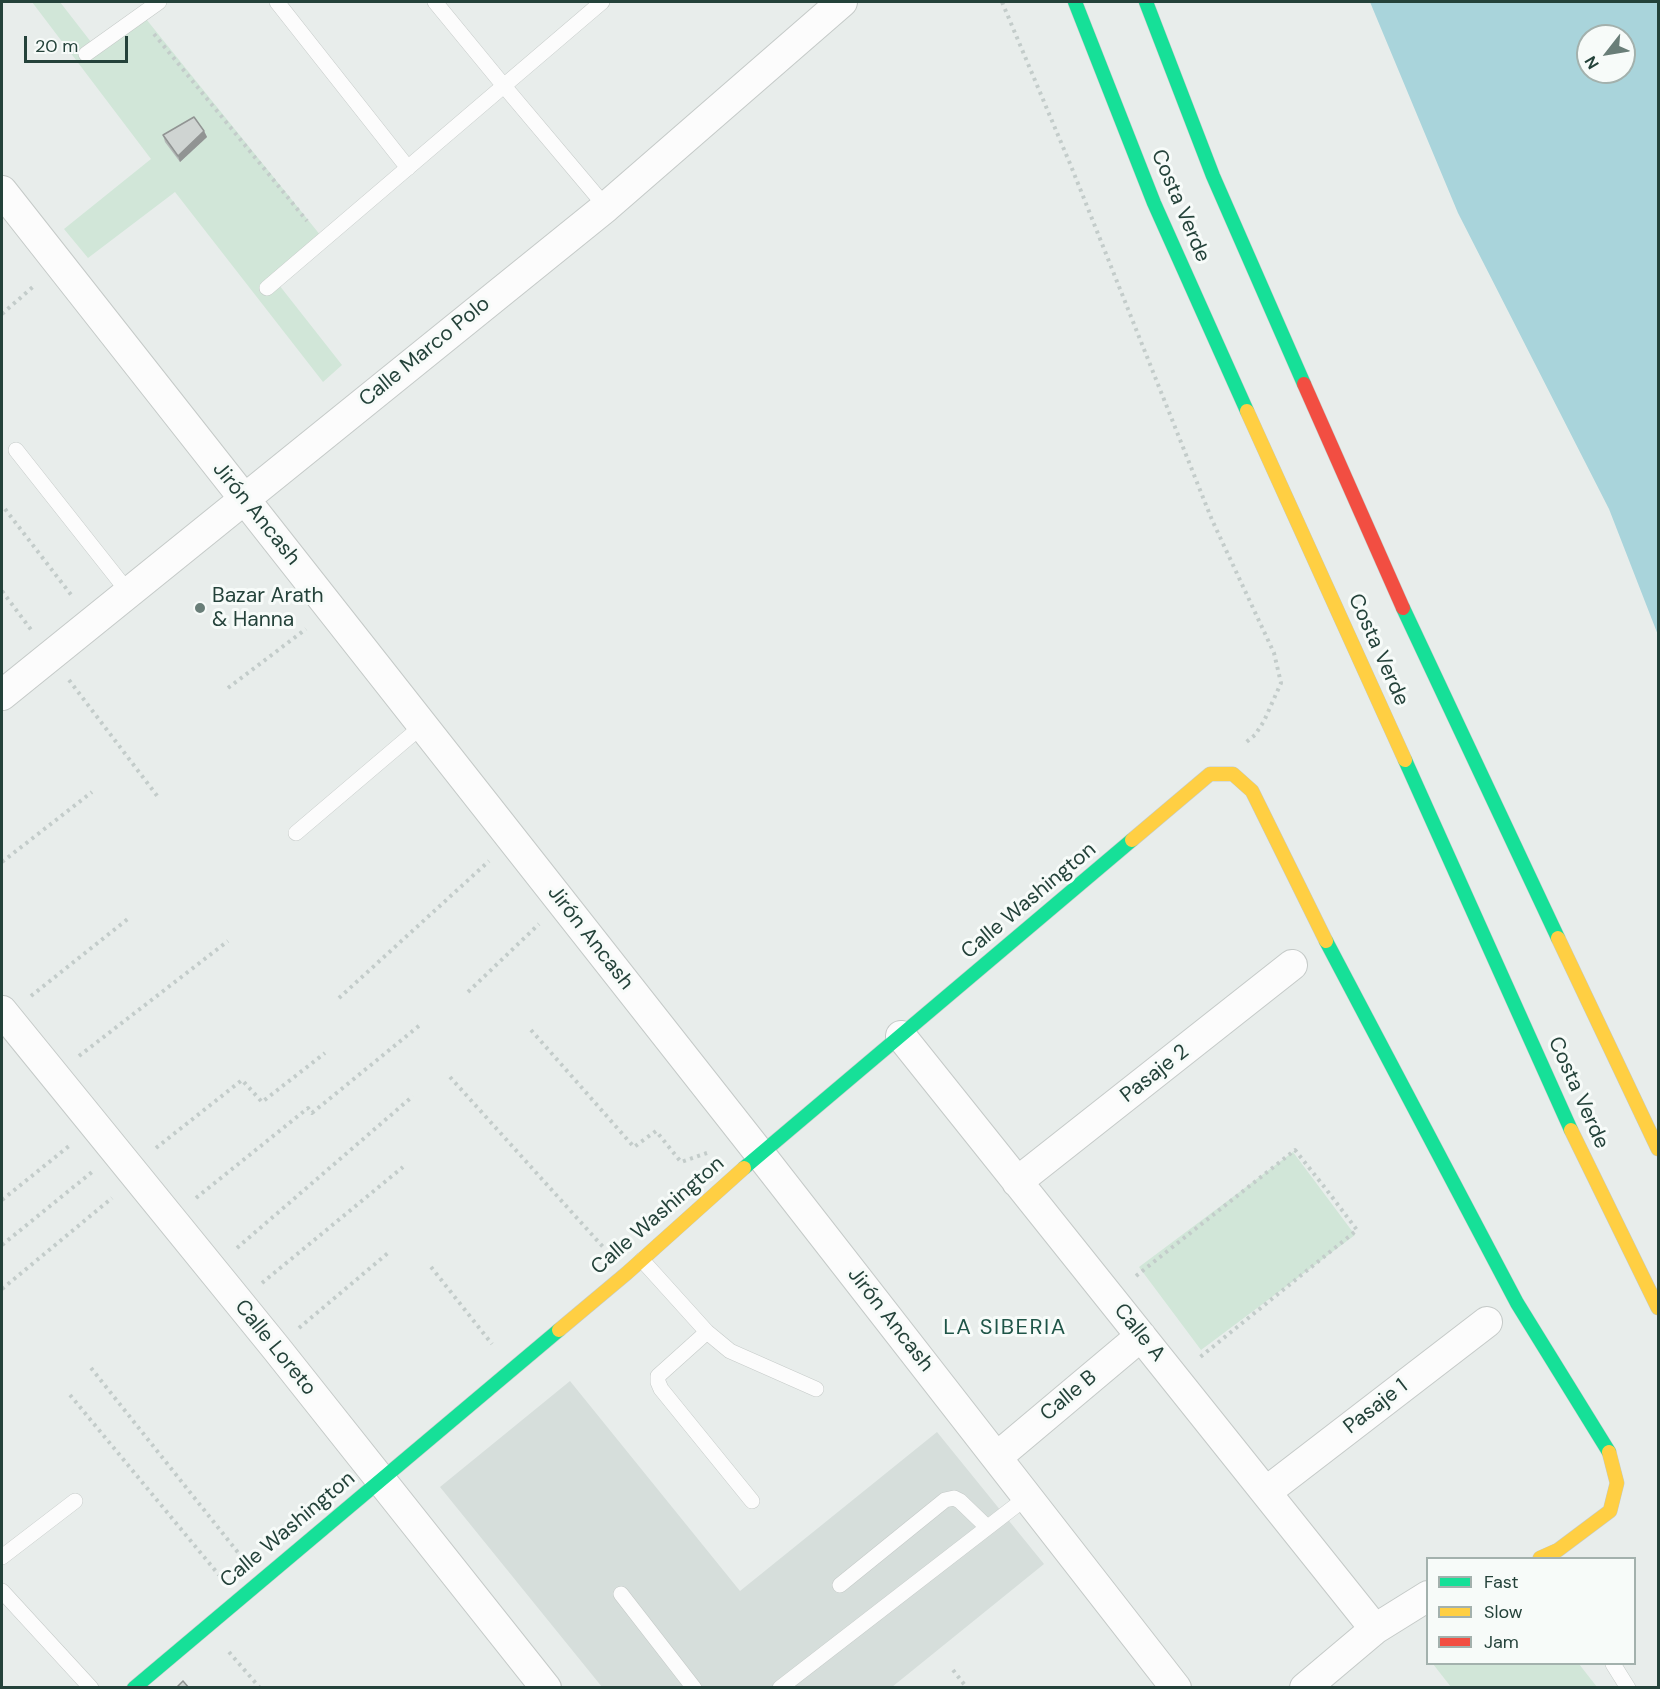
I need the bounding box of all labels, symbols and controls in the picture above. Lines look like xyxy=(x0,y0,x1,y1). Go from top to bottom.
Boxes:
scale bar xyxy=(27,24,130,62)
north arrow xyxy=(1576,24,1636,84)
text: 20 m xyxy=(35,34,78,58)
text: N xyxy=(1580,52,1604,73)
street label: Costa Verde xyxy=(1145,146,1215,266)
street label: Calle Marco Polo xyxy=(354,292,496,412)
street label: Jirón Ancash xyxy=(207,457,305,571)
place label: Bazar Arath & Hanna xyxy=(212,583,324,633)
street label: Costa Verde xyxy=(1342,590,1414,710)
marker: Bazar Arath & Hanna xyxy=(193,601,207,615)
street label: Calle Washington xyxy=(957,837,1101,965)
street label: Jirón Ancash xyxy=(542,881,638,995)
street label: Costa Verde xyxy=(1542,1033,1614,1153)
street label: Pasaje 2 xyxy=(1116,1040,1194,1108)
street label: Calle Washington xyxy=(586,1151,730,1281)
street label: Jirón Ancash xyxy=(842,1263,938,1377)
street label: Calle Loreto xyxy=(229,1295,321,1401)
street label: Calle A xyxy=(1108,1299,1170,1367)
district label: LA SIBERIA xyxy=(943,1315,1067,1341)
street label: Calle B xyxy=(1036,1365,1102,1427)
street label: Pasaje 1 xyxy=(1339,1374,1413,1440)
street label: Calle Washington xyxy=(216,1466,360,1594)
legend xyxy=(1426,1557,1636,1665)
text: Fast xyxy=(1484,1570,1519,1594)
text: Slow xyxy=(1484,1600,1523,1624)
text: Jam xyxy=(1484,1630,1519,1654)

